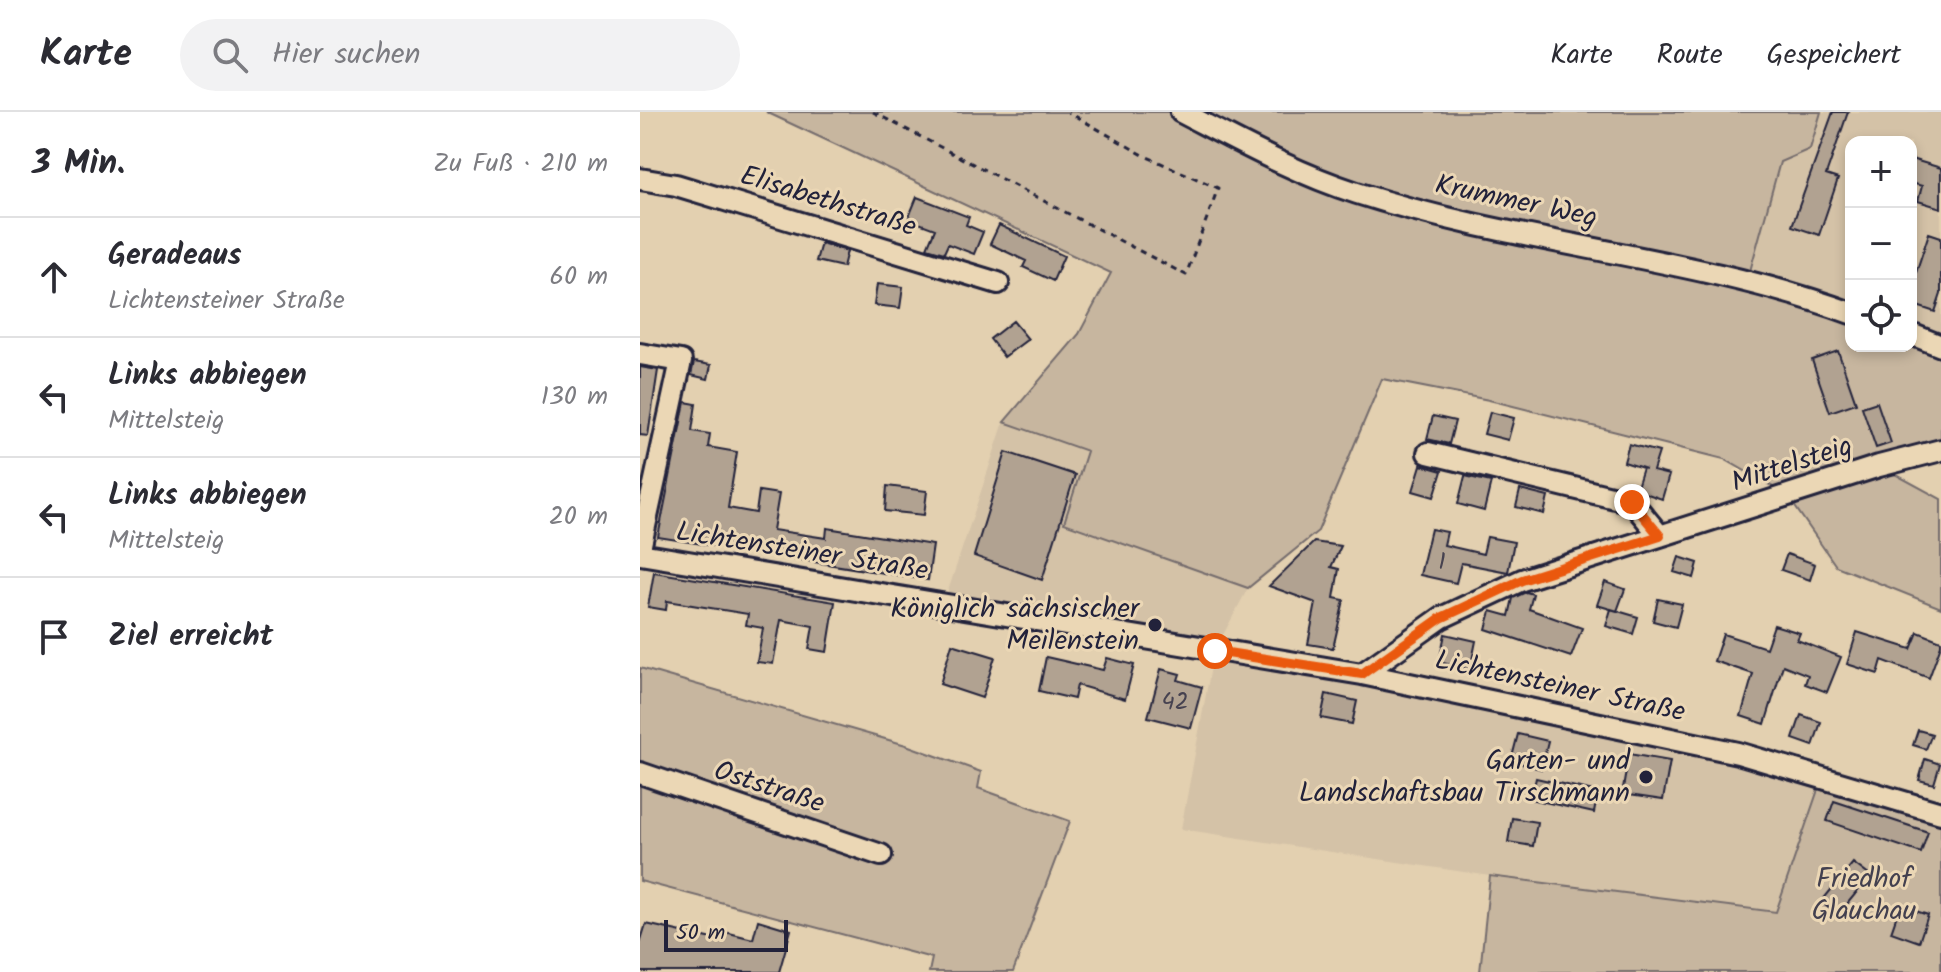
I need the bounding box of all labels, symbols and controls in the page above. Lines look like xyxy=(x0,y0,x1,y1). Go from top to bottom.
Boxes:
search box xyxy=(180,19,740,91)
text: Karte xyxy=(40,25,132,85)
text: Hier suchen xyxy=(272,31,421,79)
icon: search xyxy=(208,33,252,77)
text: Karte xyxy=(1550,33,1613,78)
text: Route xyxy=(1657,33,1723,78)
text: Gespeichert xyxy=(1767,33,1901,78)
map controls xyxy=(1845,136,1917,352)
button: + xyxy=(1845,136,1917,208)
text: 3 Min. xyxy=(32,137,125,191)
text: Zu Fuß · 210 m xyxy=(433,143,608,185)
street label: Elisabethstraße xyxy=(734,154,922,250)
street label: Krummer Weg xyxy=(1431,163,1601,241)
button: − xyxy=(1845,208,1917,280)
text: Geradeaus xyxy=(108,232,241,280)
icon: ahead xyxy=(32,255,76,299)
text: 60 m xyxy=(549,256,608,298)
text: Lichtensteiner Straße xyxy=(108,280,345,322)
button: locate xyxy=(1845,280,1917,352)
text: Links abbiegen xyxy=(108,352,307,400)
icon: left xyxy=(32,375,76,419)
text: 130 m xyxy=(541,376,608,418)
text: Mittelsteig xyxy=(108,400,224,442)
street label: Mittelsteig xyxy=(1726,424,1858,506)
text: Links abbiegen xyxy=(108,472,307,520)
route end xyxy=(1614,484,1650,520)
icon: left xyxy=(32,495,76,539)
text: 20 m xyxy=(549,496,608,538)
street label: Lichtensteiner Straße xyxy=(673,510,932,594)
text: Mittelsteig xyxy=(108,520,224,562)
house number: 1 xyxy=(1438,543,1446,582)
place label: Königlich sächsischer Meilenstein xyxy=(890,587,1141,664)
text: Ziel erreicht xyxy=(108,613,273,661)
icon: arrive xyxy=(32,615,76,659)
marker: Königlich sächsischer Meilenstein xyxy=(1146,616,1164,634)
route start xyxy=(1197,633,1233,669)
street label: Lichtensteiner Straße xyxy=(1431,638,1690,736)
house number: 42 xyxy=(1161,683,1189,722)
place label: Garten- und Landschaftsbau Tirschmann xyxy=(1299,739,1631,816)
street label: Oststraße xyxy=(708,749,831,827)
marker: Garten- und Landschaftsbau Tirschmann xyxy=(1637,768,1655,786)
park label: Friedhof Glauchau xyxy=(1812,857,1916,934)
scale bar xyxy=(664,916,788,952)
text: 50 m xyxy=(676,916,725,951)

